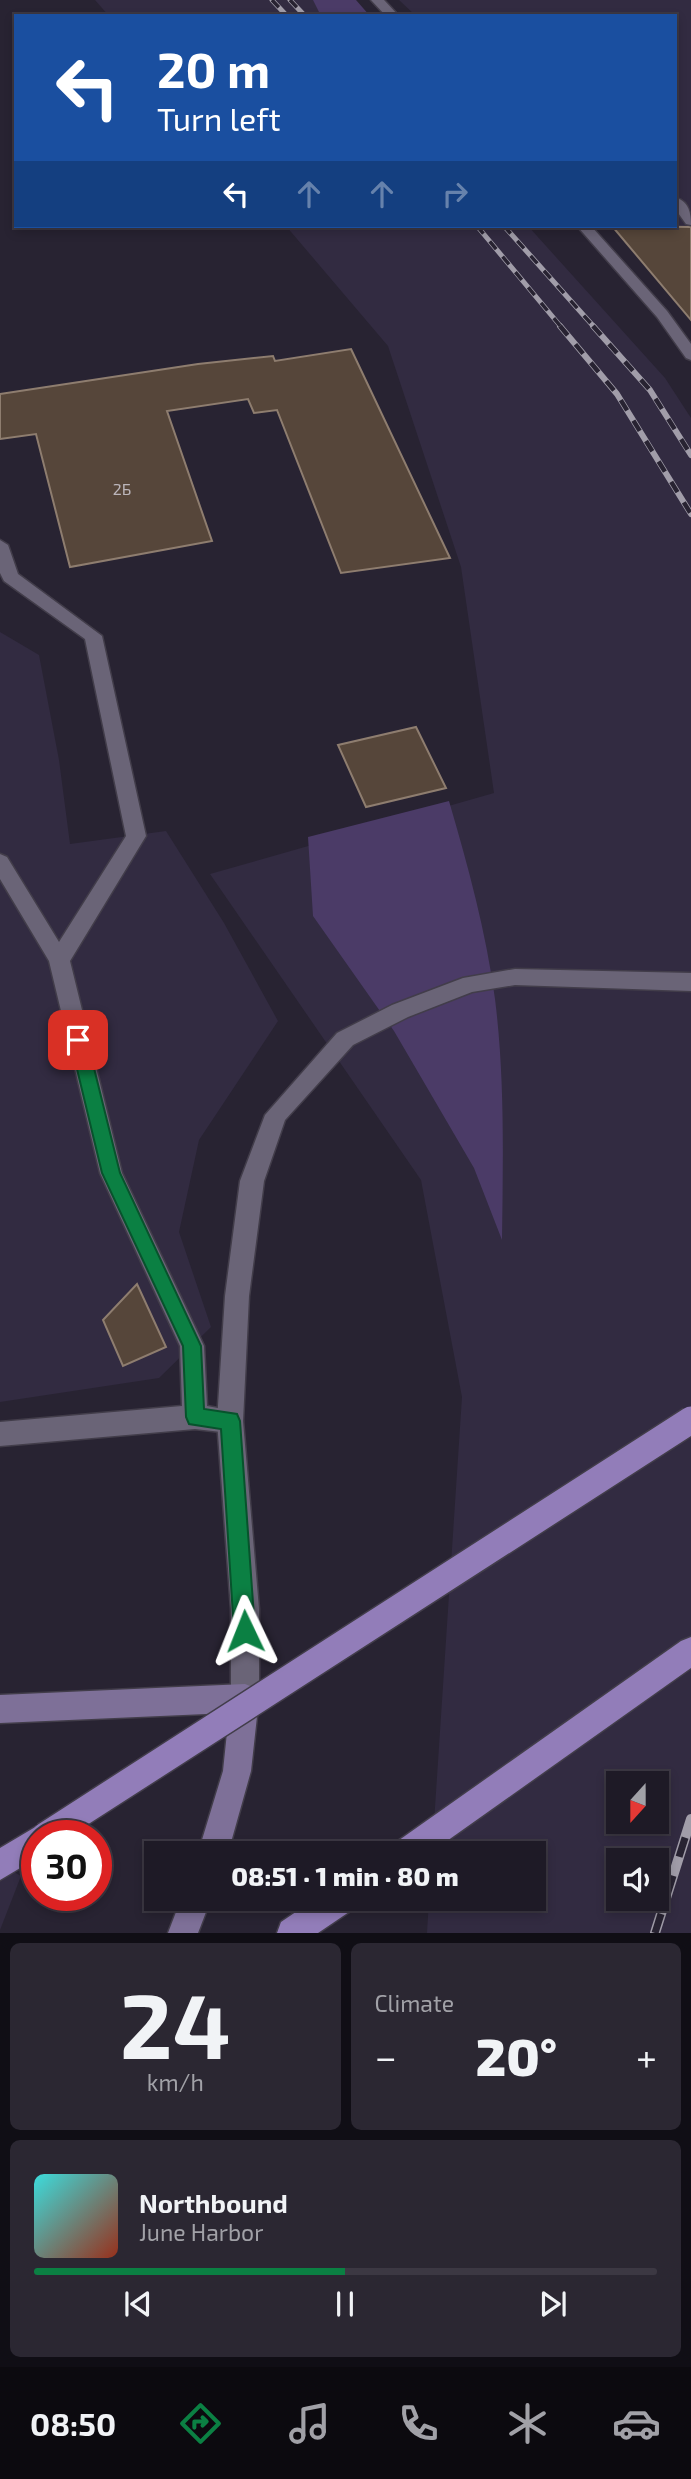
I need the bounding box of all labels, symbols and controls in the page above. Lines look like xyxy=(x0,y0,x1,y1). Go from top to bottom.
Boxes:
text: 20 m xyxy=(157,39,270,98)
icon: left xyxy=(42,42,133,133)
text: Turn left xyxy=(157,99,281,137)
icon: left xyxy=(217,175,255,213)
icon: ahead xyxy=(290,175,328,213)
icon: ahead xyxy=(363,175,401,213)
icon: right xyxy=(436,175,474,213)
house number: 2Б xyxy=(113,479,131,498)
pin xyxy=(48,1010,108,1070)
icon: arrive xyxy=(59,1021,97,1059)
position arrow xyxy=(208,1594,282,1668)
north arrow xyxy=(606,1771,668,1834)
map controls xyxy=(606,1771,669,1911)
speed limit sign: 30 xyxy=(21,1820,112,1911)
button: sound xyxy=(606,1848,669,1911)
text: 08:51 · 1 min · 80 m xyxy=(231,1860,459,1891)
text: 24 xyxy=(120,1968,231,2077)
text: Climate xyxy=(375,1989,454,2017)
text: 20° xyxy=(476,2024,557,2086)
text: − xyxy=(375,2033,397,2079)
text: + xyxy=(636,2033,657,2079)
text: km/h xyxy=(147,2068,204,2096)
text: Northbound xyxy=(139,2187,288,2218)
text: June Harbor xyxy=(139,2218,263,2246)
icon: previous xyxy=(119,2285,157,2323)
icon: pause xyxy=(326,2285,364,2323)
icon: next xyxy=(534,2285,572,2323)
icon: directions xyxy=(176,2399,225,2448)
icon: music xyxy=(285,2399,334,2448)
icon: phone xyxy=(394,2399,443,2448)
icon: climate xyxy=(503,2399,552,2448)
icon: car xyxy=(612,2399,661,2448)
text: 08:50 xyxy=(30,2404,116,2442)

